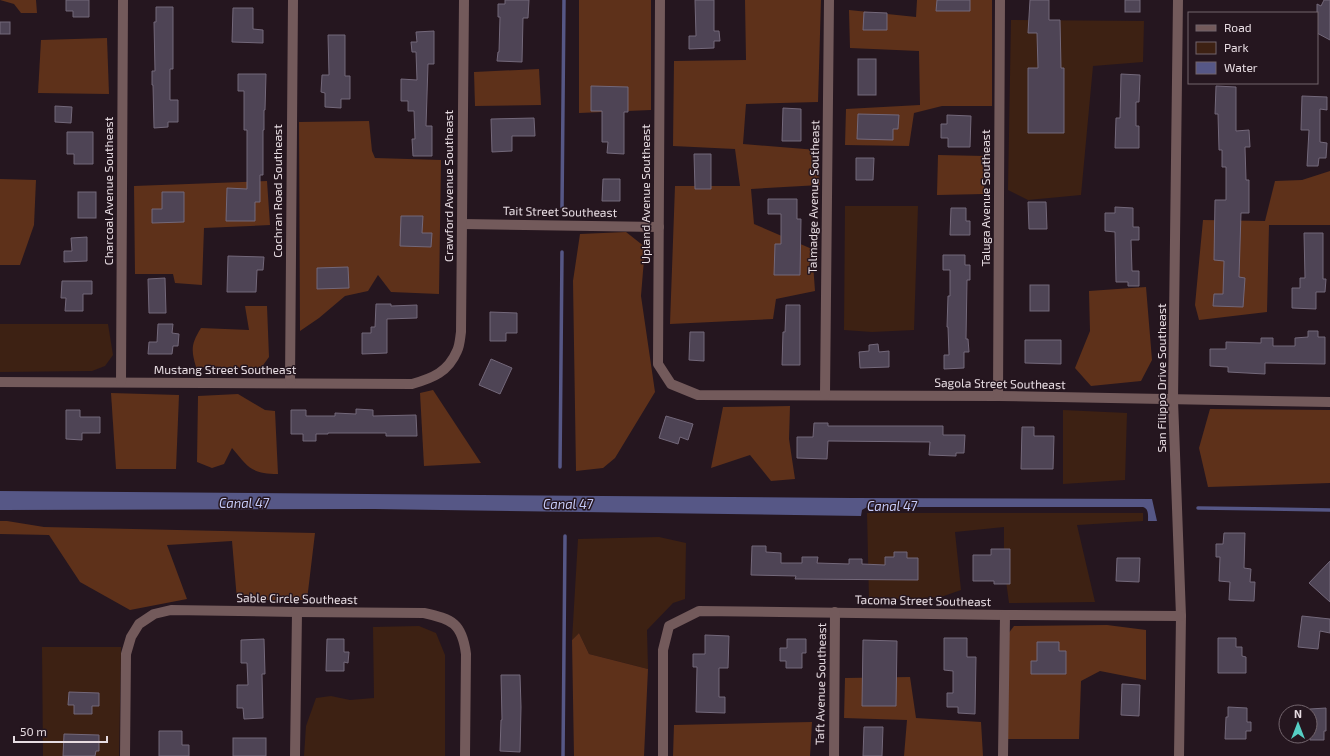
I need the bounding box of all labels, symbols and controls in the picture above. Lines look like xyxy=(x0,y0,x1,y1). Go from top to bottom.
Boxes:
legend xyxy=(1188,12,1318,84)
text: Road xyxy=(1224,20,1252,34)
text: Park xyxy=(1224,40,1249,54)
text: Water xyxy=(1224,60,1258,74)
street label: Crawford Avenue Southeast xyxy=(441,110,455,262)
street label: Charcoal Avenue Southeast xyxy=(101,116,115,265)
street label: Talmadge Avenue Southeast xyxy=(805,119,821,274)
street label: Cochran Road Southeast xyxy=(270,124,284,258)
street label: Upland Avenue Southeast xyxy=(638,124,652,264)
street label: Taluga Avenue Southeast xyxy=(978,129,992,266)
street label: Tait Street Southeast xyxy=(503,203,618,219)
street label: San Filippo Drive Southeast xyxy=(1154,303,1168,453)
street label: Mustang Street Southeast xyxy=(154,362,297,376)
street label: Sagola Street Southeast xyxy=(934,375,1066,391)
water label: Canal 47 xyxy=(219,495,269,511)
water label: Canal 47 xyxy=(543,496,593,512)
water label: Canal 47 xyxy=(867,498,917,514)
street label: Sable Circle Southeast xyxy=(236,590,358,606)
street label: Tacoma Street Southeast xyxy=(855,592,992,608)
street label: Taft Avenue Southeast xyxy=(812,622,828,745)
north arrow xyxy=(1278,704,1318,744)
text: N xyxy=(1294,707,1302,720)
scale bar xyxy=(14,718,107,744)
text: 50 m xyxy=(20,724,47,738)

